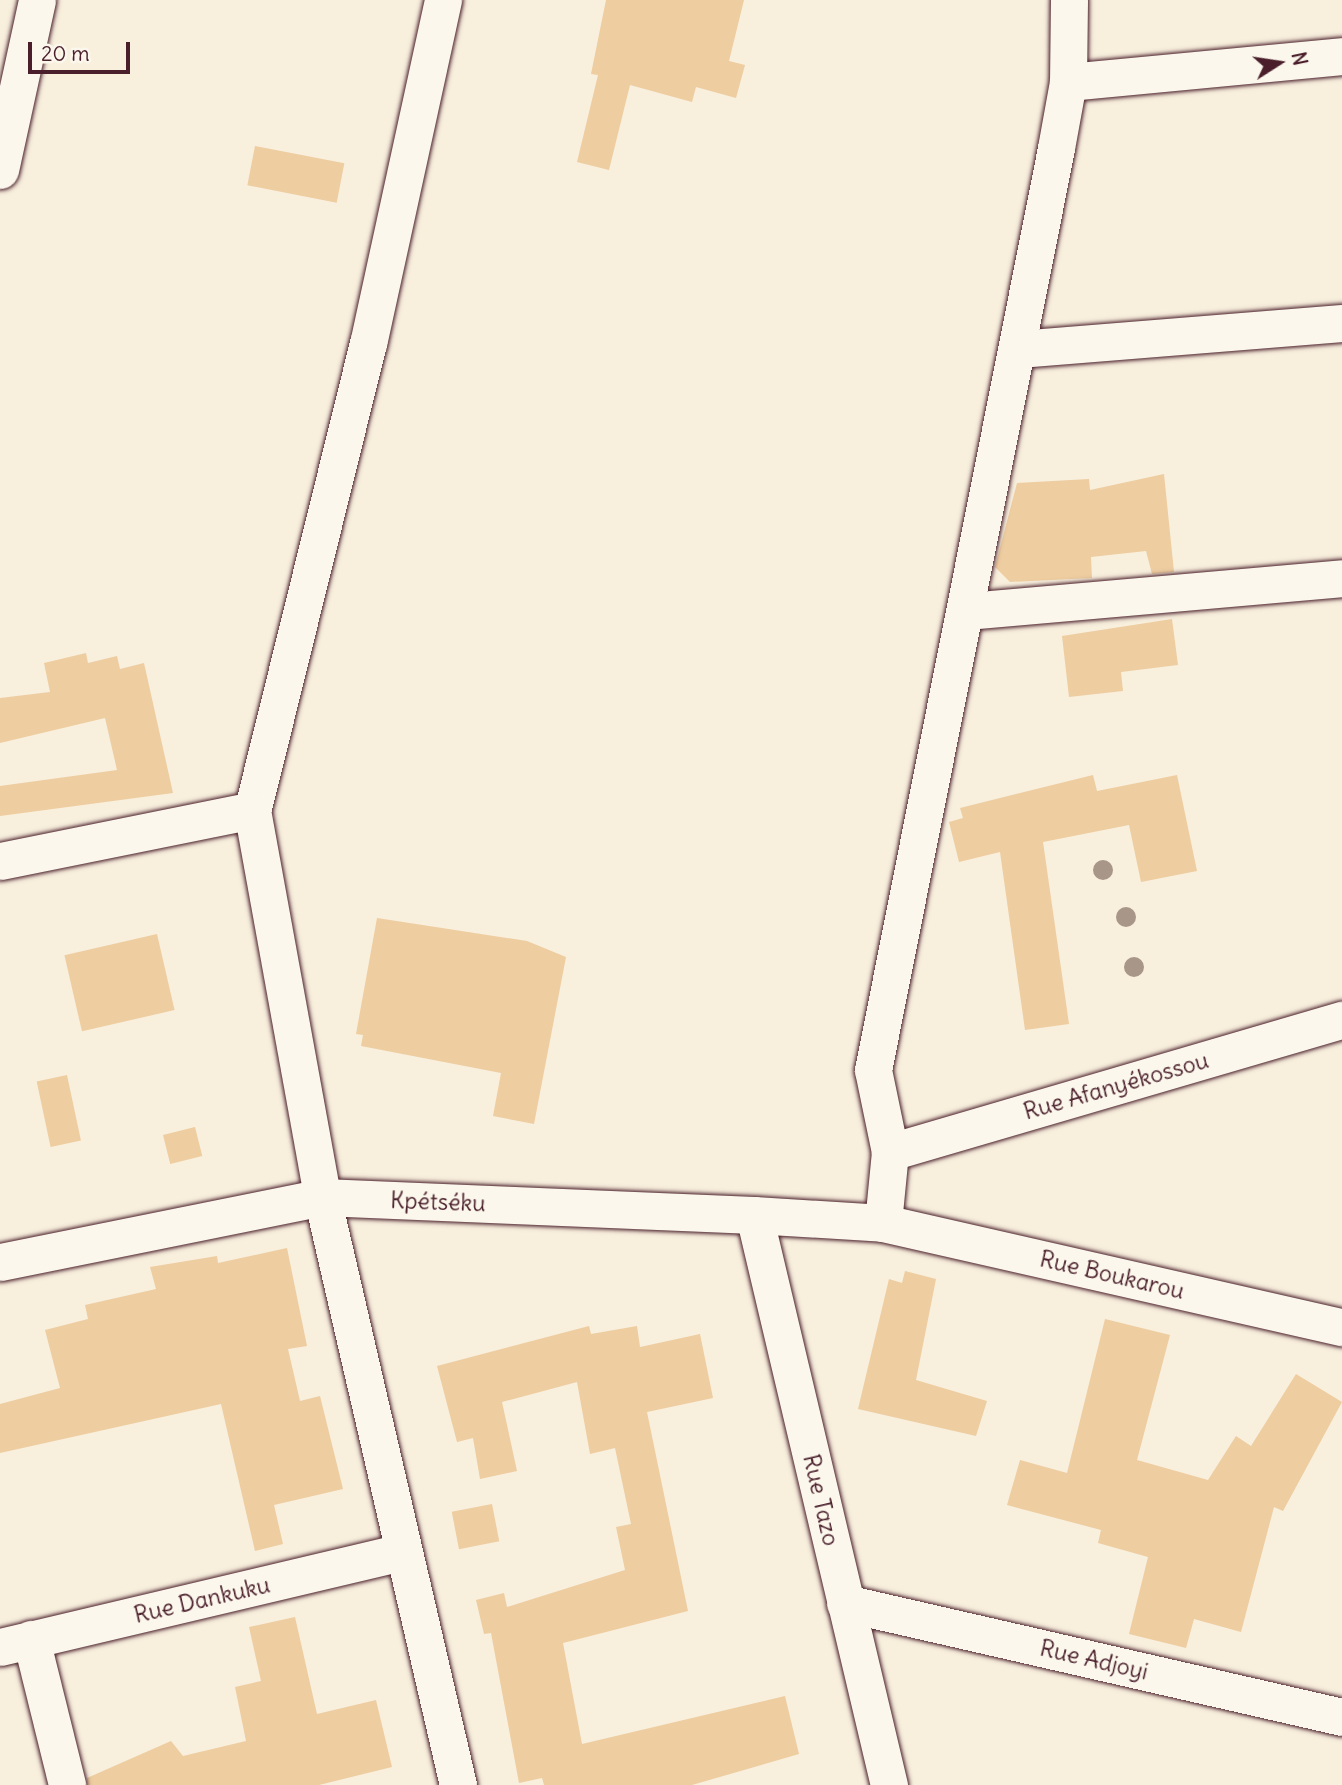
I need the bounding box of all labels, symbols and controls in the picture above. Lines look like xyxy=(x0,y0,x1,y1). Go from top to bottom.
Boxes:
scale bar xyxy=(32,28,133,72)
north arrow xyxy=(1244,28,1314,98)
text: 20 m xyxy=(41,40,90,67)
text: N xyxy=(1286,50,1313,68)
street label: Rue Afanyékossou xyxy=(1020,1046,1212,1126)
street label: Kpétséku xyxy=(390,1187,486,1217)
street label: Rue Boukarou xyxy=(1037,1245,1187,1305)
street label: Rue Tazo xyxy=(797,1452,845,1548)
street label: Rue Dankuku xyxy=(131,1571,273,1629)
street label: Rue Adjoyi xyxy=(1037,1634,1151,1686)

